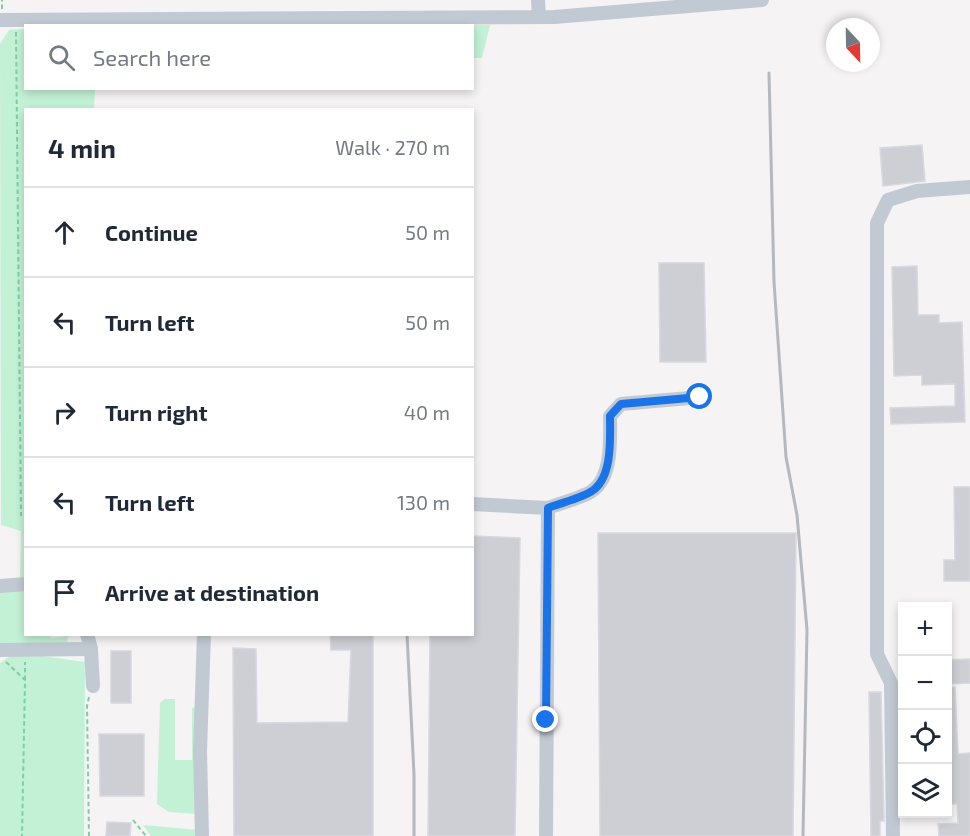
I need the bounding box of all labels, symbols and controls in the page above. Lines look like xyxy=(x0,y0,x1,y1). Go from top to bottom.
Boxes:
north arrow xyxy=(826,18,880,72)
search box xyxy=(24,24,474,90)
icon: search xyxy=(45,41,78,74)
text: Search here xyxy=(93,44,211,70)
text: 4 min xyxy=(48,132,116,163)
text: Walk · 270 m xyxy=(335,135,450,159)
icon: ahead xyxy=(48,216,81,249)
text: Continue xyxy=(105,219,198,245)
text: 50 m xyxy=(405,220,450,244)
icon: left xyxy=(48,306,81,339)
text: Turn left xyxy=(105,309,194,335)
text: 50 m xyxy=(405,310,450,334)
route start xyxy=(686,383,712,409)
icon: right xyxy=(48,396,81,429)
text: Turn right xyxy=(105,399,207,425)
text: 40 m xyxy=(404,400,450,424)
icon: left xyxy=(48,486,81,519)
text: Turn left xyxy=(105,489,194,515)
text: 130 m xyxy=(397,490,450,514)
icon: arrive xyxy=(48,576,81,609)
text: Arrive at destination xyxy=(105,579,319,605)
map controls xyxy=(898,602,952,818)
button: + xyxy=(898,602,952,656)
button: − xyxy=(898,656,952,710)
route end xyxy=(532,706,558,732)
button: locate xyxy=(898,710,952,764)
button: layers xyxy=(898,764,952,818)

